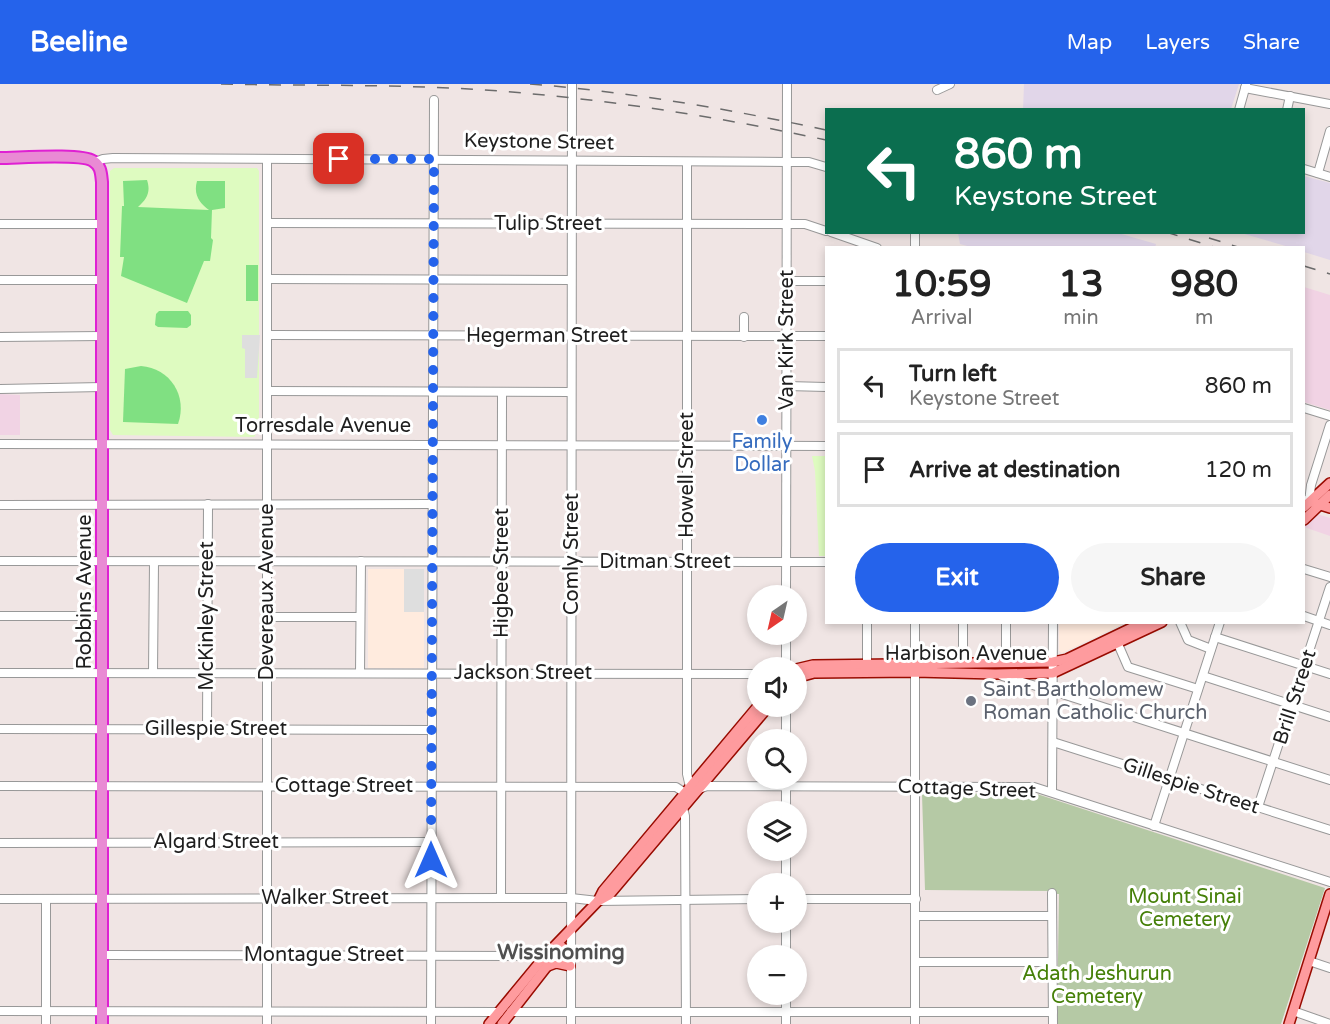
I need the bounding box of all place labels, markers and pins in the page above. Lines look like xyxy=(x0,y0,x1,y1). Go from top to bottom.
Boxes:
pin xyxy=(313,133,364,184)
marker: Family Dollar xyxy=(755,413,769,427)
place label: Family Dollar xyxy=(732,430,793,477)
place label: Saint Bartholomew Roman Catholic Church xyxy=(983,678,1207,725)
marker: Saint Bartholomew Roman Catholic Church xyxy=(964,694,978,708)

